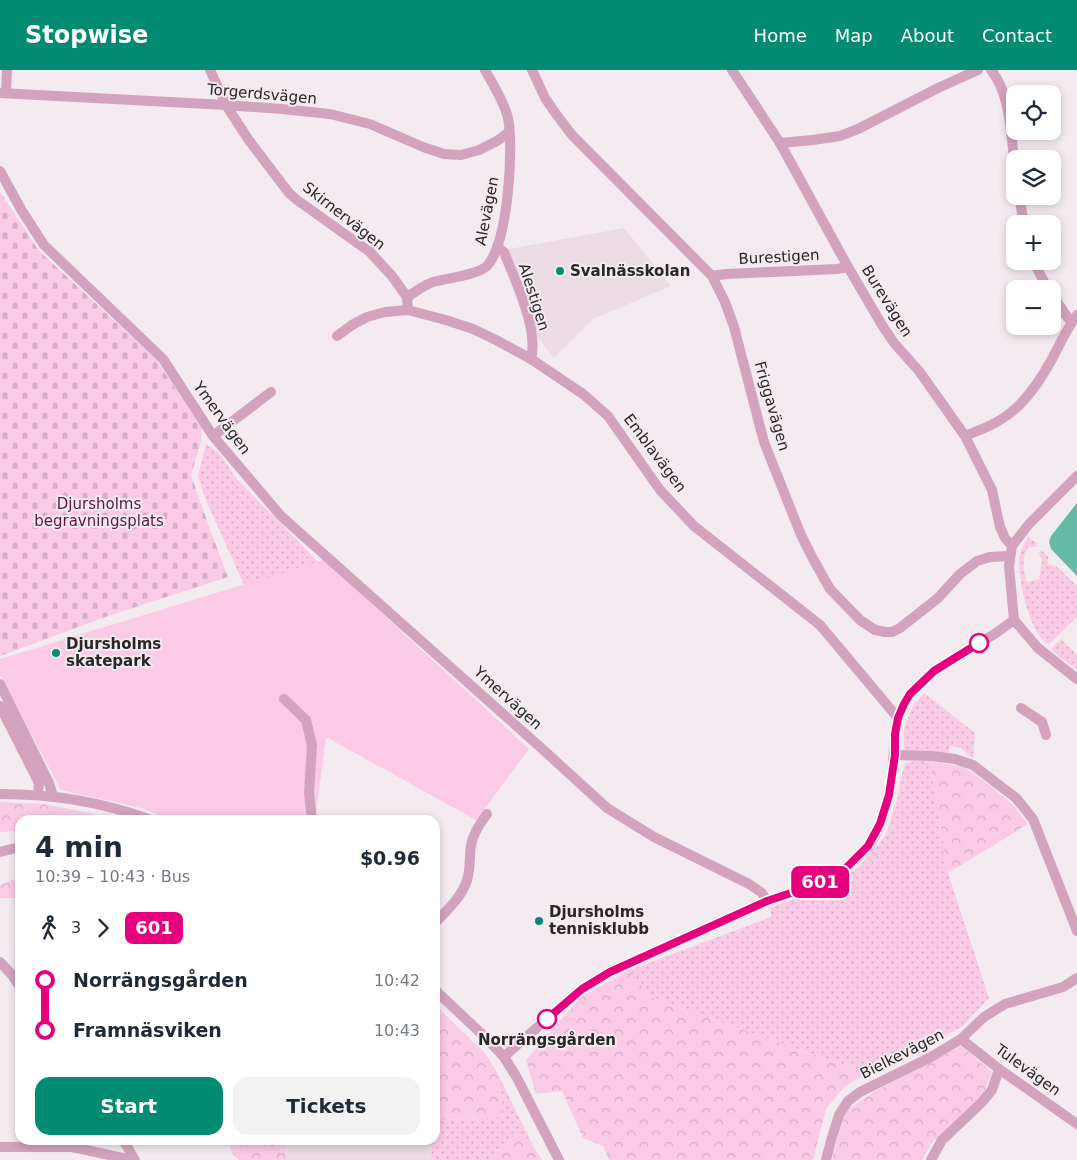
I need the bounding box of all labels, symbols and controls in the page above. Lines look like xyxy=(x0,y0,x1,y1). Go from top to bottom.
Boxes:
text: Stopwise xyxy=(25,21,148,49)
text: Home xyxy=(754,25,807,46)
text: Map xyxy=(835,25,873,46)
text: About xyxy=(901,25,954,46)
text: Contact xyxy=(982,25,1052,46)
street label: Torgerdsvägen xyxy=(205,80,318,108)
map controls xyxy=(1006,85,1061,335)
button: locate xyxy=(1006,85,1061,140)
button: layers xyxy=(1006,150,1061,205)
street label: Alevägen xyxy=(471,175,503,247)
street label: Skirnervägen xyxy=(299,178,389,254)
button: + xyxy=(1006,215,1061,270)
street label: Burestigen xyxy=(738,246,820,268)
street label: Alestigen xyxy=(515,261,553,333)
place label: Svalnässkolan xyxy=(570,262,690,280)
street label: Burevägen xyxy=(858,262,916,340)
marker: Svalnässkolan xyxy=(554,265,566,277)
button: − xyxy=(1006,280,1061,335)
street label: Friggavägen xyxy=(751,359,793,453)
street label: Ymervägen xyxy=(189,377,254,458)
street label: Emblavägen xyxy=(620,410,690,496)
park label: Djursholms begravningsplats xyxy=(34,495,164,530)
unlabelled marker xyxy=(969,633,989,653)
place label: Djursholms skatepark xyxy=(66,635,161,670)
marker: Djursholms skatepark xyxy=(50,647,62,659)
street label: Ymervägen xyxy=(469,662,546,733)
text: 4 min xyxy=(35,831,123,864)
text: $0.96 xyxy=(360,847,420,869)
line badge: 601 xyxy=(791,866,849,898)
text: 10:39 – 10:43 · Bus xyxy=(35,867,190,886)
text: 601 xyxy=(801,871,839,892)
place label: Djursholms tennisklubb xyxy=(549,903,649,938)
icon: walk xyxy=(35,914,63,942)
icon: forward xyxy=(89,914,117,942)
marker: Djursholms tennisklubb xyxy=(533,915,545,927)
text: 601 xyxy=(135,917,173,938)
text: 3 xyxy=(71,918,81,937)
text: Norrängsgården xyxy=(73,969,248,991)
text: 10:42 xyxy=(374,971,420,990)
marker: Norrängsgården xyxy=(537,1009,557,1029)
text: Framnäsviken xyxy=(73,1019,222,1041)
text: 10:43 xyxy=(374,1021,420,1040)
street label: Bielkevägen xyxy=(857,1025,947,1083)
place label: Norrängsgården xyxy=(478,1031,616,1049)
street label: Tulevägen xyxy=(991,1040,1064,1100)
button: Start xyxy=(35,1077,223,1135)
button: Tickets xyxy=(233,1077,420,1135)

